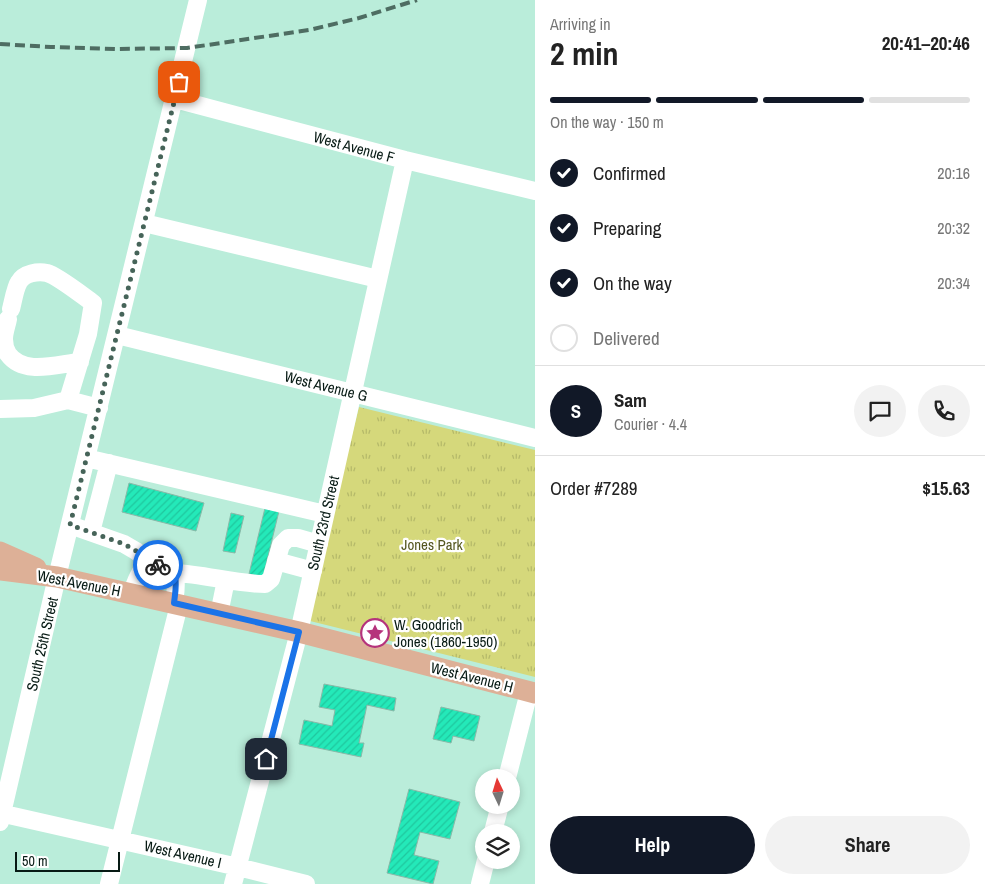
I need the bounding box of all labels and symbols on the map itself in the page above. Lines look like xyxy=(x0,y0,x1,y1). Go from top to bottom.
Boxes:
pin xyxy=(158,61,200,103)
street label: West Avenue F xyxy=(311,126,397,168)
street label: West Avenue G xyxy=(282,366,370,406)
street label: South 23rd Street xyxy=(302,473,344,572)
park label: Jones Park xyxy=(401,534,464,555)
courier xyxy=(133,540,183,590)
street label: West Avenue H xyxy=(36,565,122,601)
street label: South 25th Street xyxy=(21,594,63,693)
place label: W. Goodrich Jones (1860-1950) xyxy=(394,614,497,652)
place icon: W. Goodrich Jones (1860-1950) xyxy=(360,618,390,648)
street label: West Avenue H xyxy=(429,657,515,697)
pin xyxy=(245,738,287,780)
north arrow xyxy=(475,769,520,814)
street label: West Avenue I xyxy=(142,835,224,873)
scale bar xyxy=(15,849,120,872)

